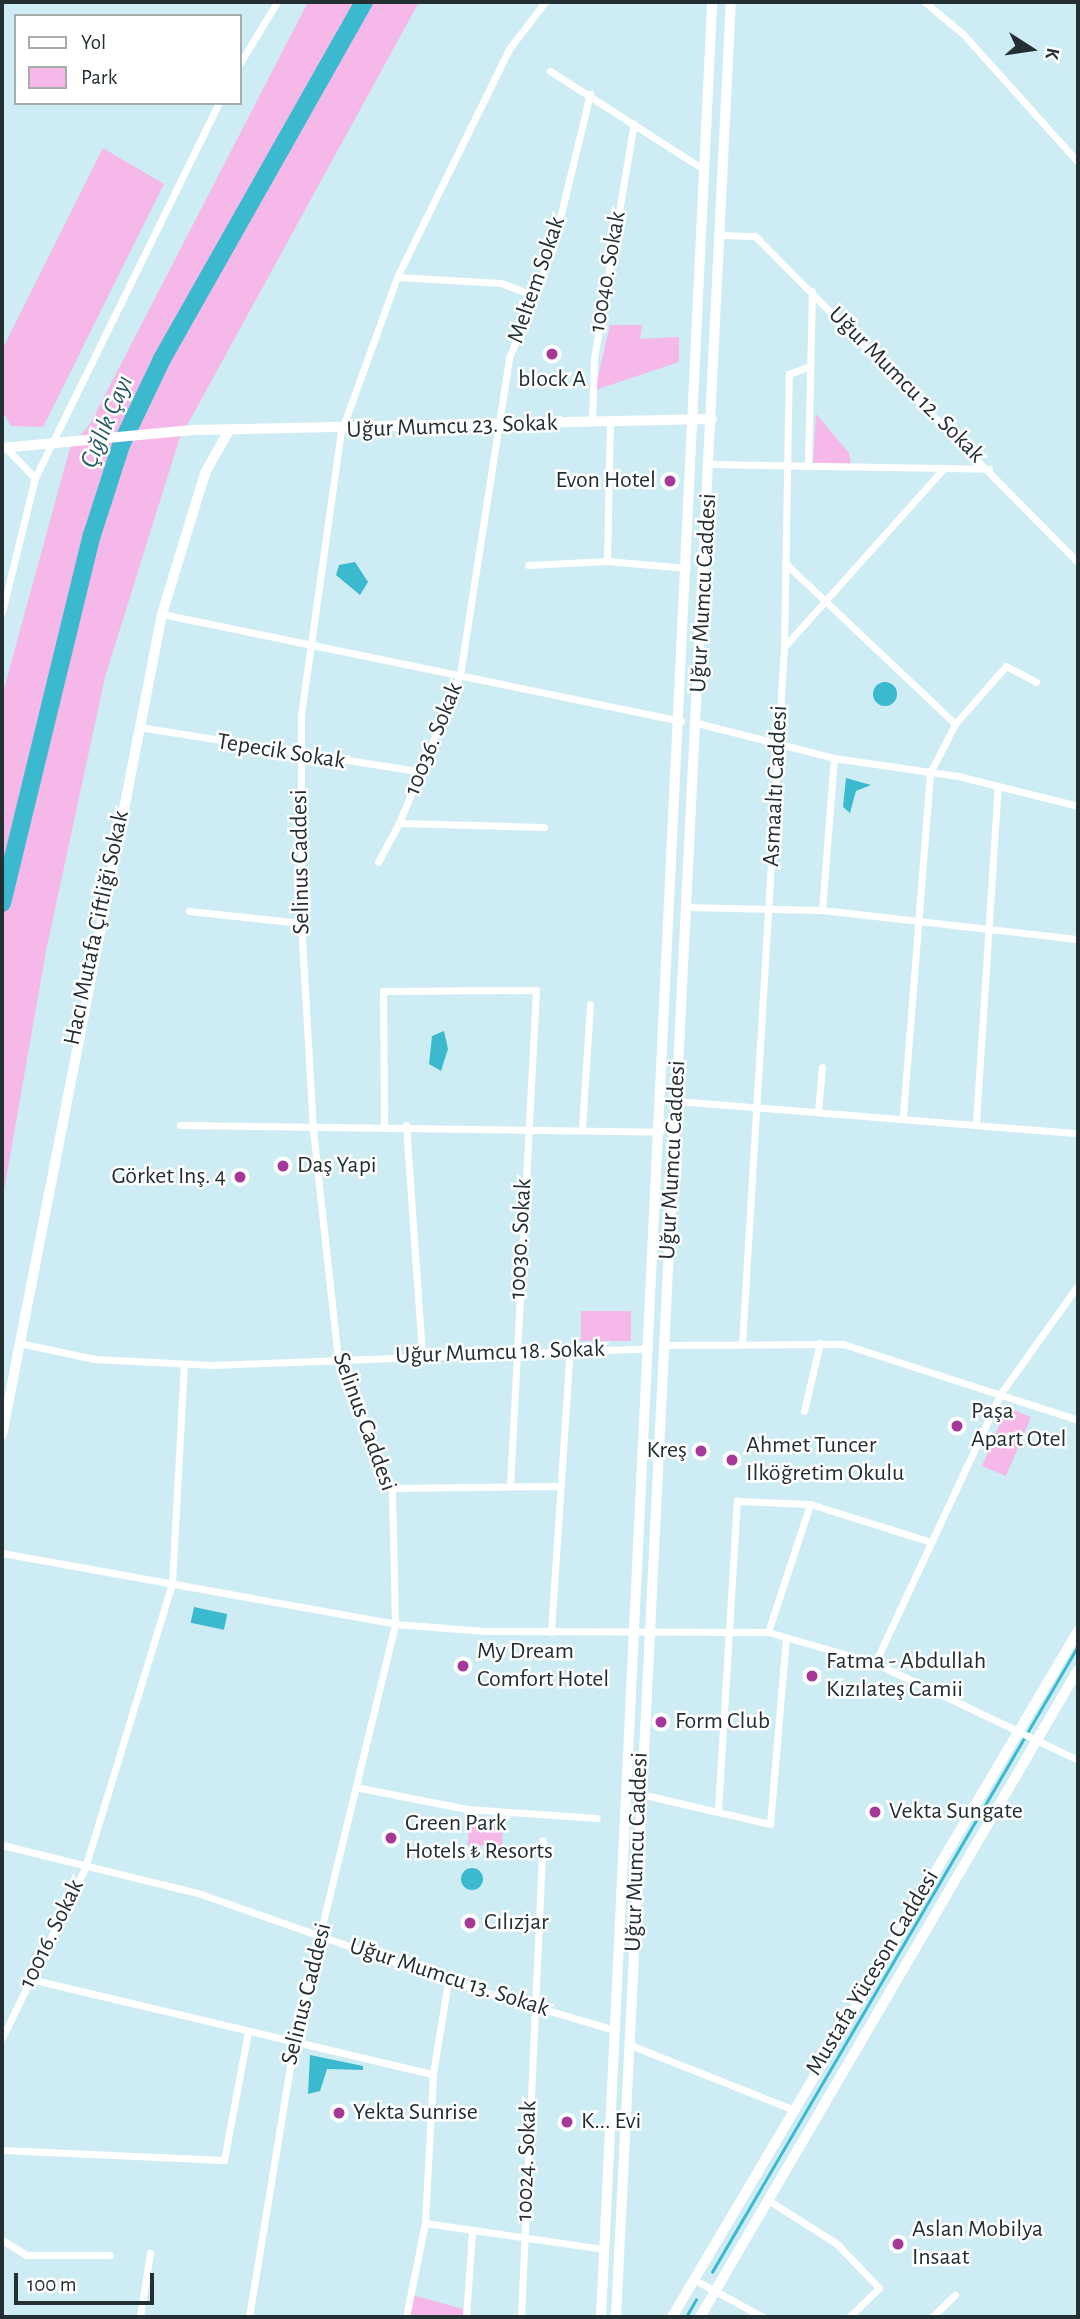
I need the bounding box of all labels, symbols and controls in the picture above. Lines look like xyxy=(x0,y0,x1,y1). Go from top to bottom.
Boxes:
legend xyxy=(14,14,242,105)
north arrow xyxy=(996,14,1066,84)
text: Yol xyxy=(81,32,106,53)
text: K xyxy=(1042,46,1062,61)
text: Park xyxy=(81,67,117,88)
street label: 10040. Sokak xyxy=(583,209,633,335)
street label: Meltem Sokak xyxy=(502,213,572,347)
street label: Uğur Mumcu 12. Sokak xyxy=(822,301,990,469)
marker: block A xyxy=(544,346,560,362)
place label: block A xyxy=(518,366,586,394)
water label: Çığlık Çayı xyxy=(74,371,140,473)
street label: Uğur Mumcu 23. Sokak xyxy=(346,409,558,445)
place label: Evon Hotel xyxy=(555,467,656,495)
marker: Evon Hotel xyxy=(662,473,678,489)
street label: Uğur Mumcu Caddesi xyxy=(684,493,724,693)
street label: 10036. Sokak xyxy=(398,678,470,800)
street label: Asmaaltı Caddesi xyxy=(757,705,795,867)
street label: Tepecik Sokak xyxy=(215,728,347,776)
street label: Selinus Caddesi xyxy=(285,789,317,935)
street label: Hacı Mutafa Çiftliği Sokak xyxy=(58,808,136,1048)
street label: Uğur Mumcu Caddesi xyxy=(653,1060,693,1260)
place label: Daş Yapi xyxy=(297,1152,377,1180)
marker: Daş Yapi xyxy=(275,1158,291,1174)
place label: Görket Inş. 4 xyxy=(111,1163,226,1191)
marker: Görket Inş. 4 xyxy=(232,1169,248,1185)
street label: 10030. Sokak xyxy=(503,1178,539,1300)
street label: Uğur Mumcu 18. Sokak xyxy=(395,1335,605,1371)
street label: Selinus Caddesi xyxy=(326,1349,402,1495)
place label: Paşa Apart Otel xyxy=(971,1398,1066,1454)
marker: Paşa Apart Otel xyxy=(949,1418,965,1434)
place label: Ahmet Tuncer Ilköğretim Okulu xyxy=(746,1432,904,1488)
place label: Kreş xyxy=(646,1437,687,1465)
marker: Kreş xyxy=(693,1443,709,1459)
marker: Ahmet Tuncer Ilköğretim Okulu xyxy=(724,1452,740,1468)
place label: My Dream Comfort Hotel xyxy=(477,1638,609,1694)
place label: Fatma - Abdullah Kızılateş Camii xyxy=(826,1648,986,1704)
marker: My Dream Comfort Hotel xyxy=(455,1658,471,1674)
marker: Fatma - Abdullah Kızılateş Camii xyxy=(804,1668,820,1684)
place label: Form Club xyxy=(675,1708,770,1736)
marker: Form Club xyxy=(653,1714,669,1730)
street label: Uğur Mumcu Caddesi xyxy=(619,1752,655,1952)
place label: Vekta Sungate xyxy=(889,1798,1023,1826)
marker: Vekta Sungate xyxy=(867,1804,883,1820)
place label: Green Park Hotels ₺ Resorts xyxy=(405,1810,553,1866)
marker: Green Park Hotels ₺ Resorts xyxy=(383,1830,399,1846)
street label: Mustafa Yüceson Caddesi xyxy=(800,1865,946,2081)
street label: 10016. Sokak xyxy=(13,1875,91,1993)
place label: Cılızjar xyxy=(484,1909,549,1937)
marker: Cılızjar xyxy=(462,1915,478,1931)
street label: Selinus Caddesi xyxy=(275,1920,339,2068)
street label: Uğur Mumcu 13. Sokak xyxy=(346,1932,552,2024)
place label: Yekta Sunrise xyxy=(353,2099,478,2127)
street label: 10024. Sokak xyxy=(511,2100,543,2222)
marker: Yekta Sunrise xyxy=(331,2105,347,2121)
place label: K... Evi xyxy=(581,2108,641,2136)
marker: K... Evi xyxy=(559,2114,575,2130)
place label: Aslan Mobilya Insaat xyxy=(912,2216,1043,2272)
marker: Aslan Mobilya Insaat xyxy=(890,2236,906,2252)
scale bar xyxy=(18,2260,158,2304)
text: 100 m xyxy=(27,2274,77,2295)

